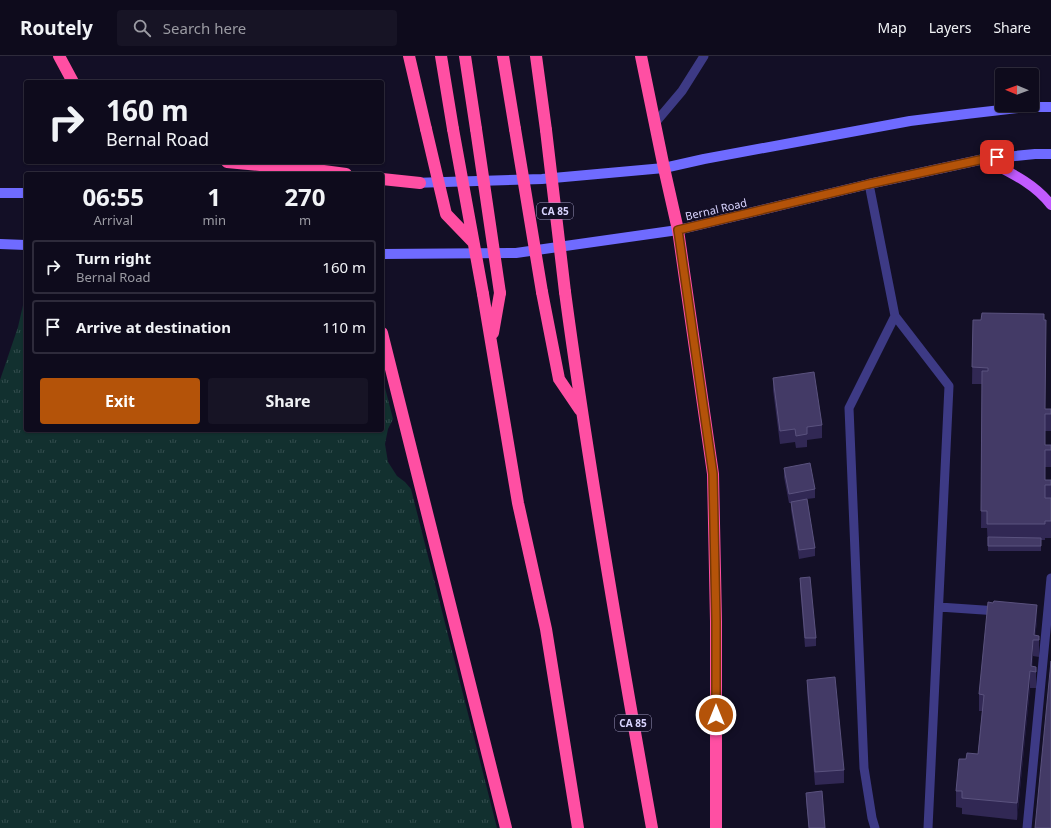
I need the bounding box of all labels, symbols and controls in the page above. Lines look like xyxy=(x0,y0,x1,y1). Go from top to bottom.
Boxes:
search box xyxy=(117,10,397,46)
text: Routely xyxy=(20,15,93,41)
icon: search xyxy=(131,17,153,39)
text: Search here xyxy=(163,18,246,38)
text: Map xyxy=(878,18,907,37)
text: Layers xyxy=(929,18,971,37)
text: Share xyxy=(993,18,1031,37)
north arrow xyxy=(995,68,1039,112)
map controls xyxy=(995,68,1039,112)
text: 160 m xyxy=(106,91,189,129)
icon: right xyxy=(40,96,92,148)
text: Bernal Road xyxy=(106,127,209,151)
pin xyxy=(980,140,1014,174)
icon: arrive xyxy=(986,146,1008,168)
text: 06:55 xyxy=(82,180,144,213)
text: 1 xyxy=(207,180,221,213)
text: 270 xyxy=(284,180,326,213)
street label: Bernal Road xyxy=(684,195,748,223)
road number: CA 85 xyxy=(537,203,573,219)
text: Arrival xyxy=(93,211,133,229)
text: min xyxy=(202,211,226,229)
text: m xyxy=(299,211,311,229)
text: Turn right xyxy=(76,248,151,268)
icon: right xyxy=(42,256,64,278)
text: 160 m xyxy=(322,257,366,277)
text: Bernal Road xyxy=(76,268,150,286)
icon: arrive xyxy=(42,316,64,338)
text: Arrive at destination xyxy=(76,317,231,337)
text: 110 m xyxy=(322,317,366,337)
button: Exit xyxy=(40,378,200,424)
button: Share xyxy=(208,378,368,424)
position arrow xyxy=(695,694,737,736)
road number: CA 85 xyxy=(615,715,651,731)

